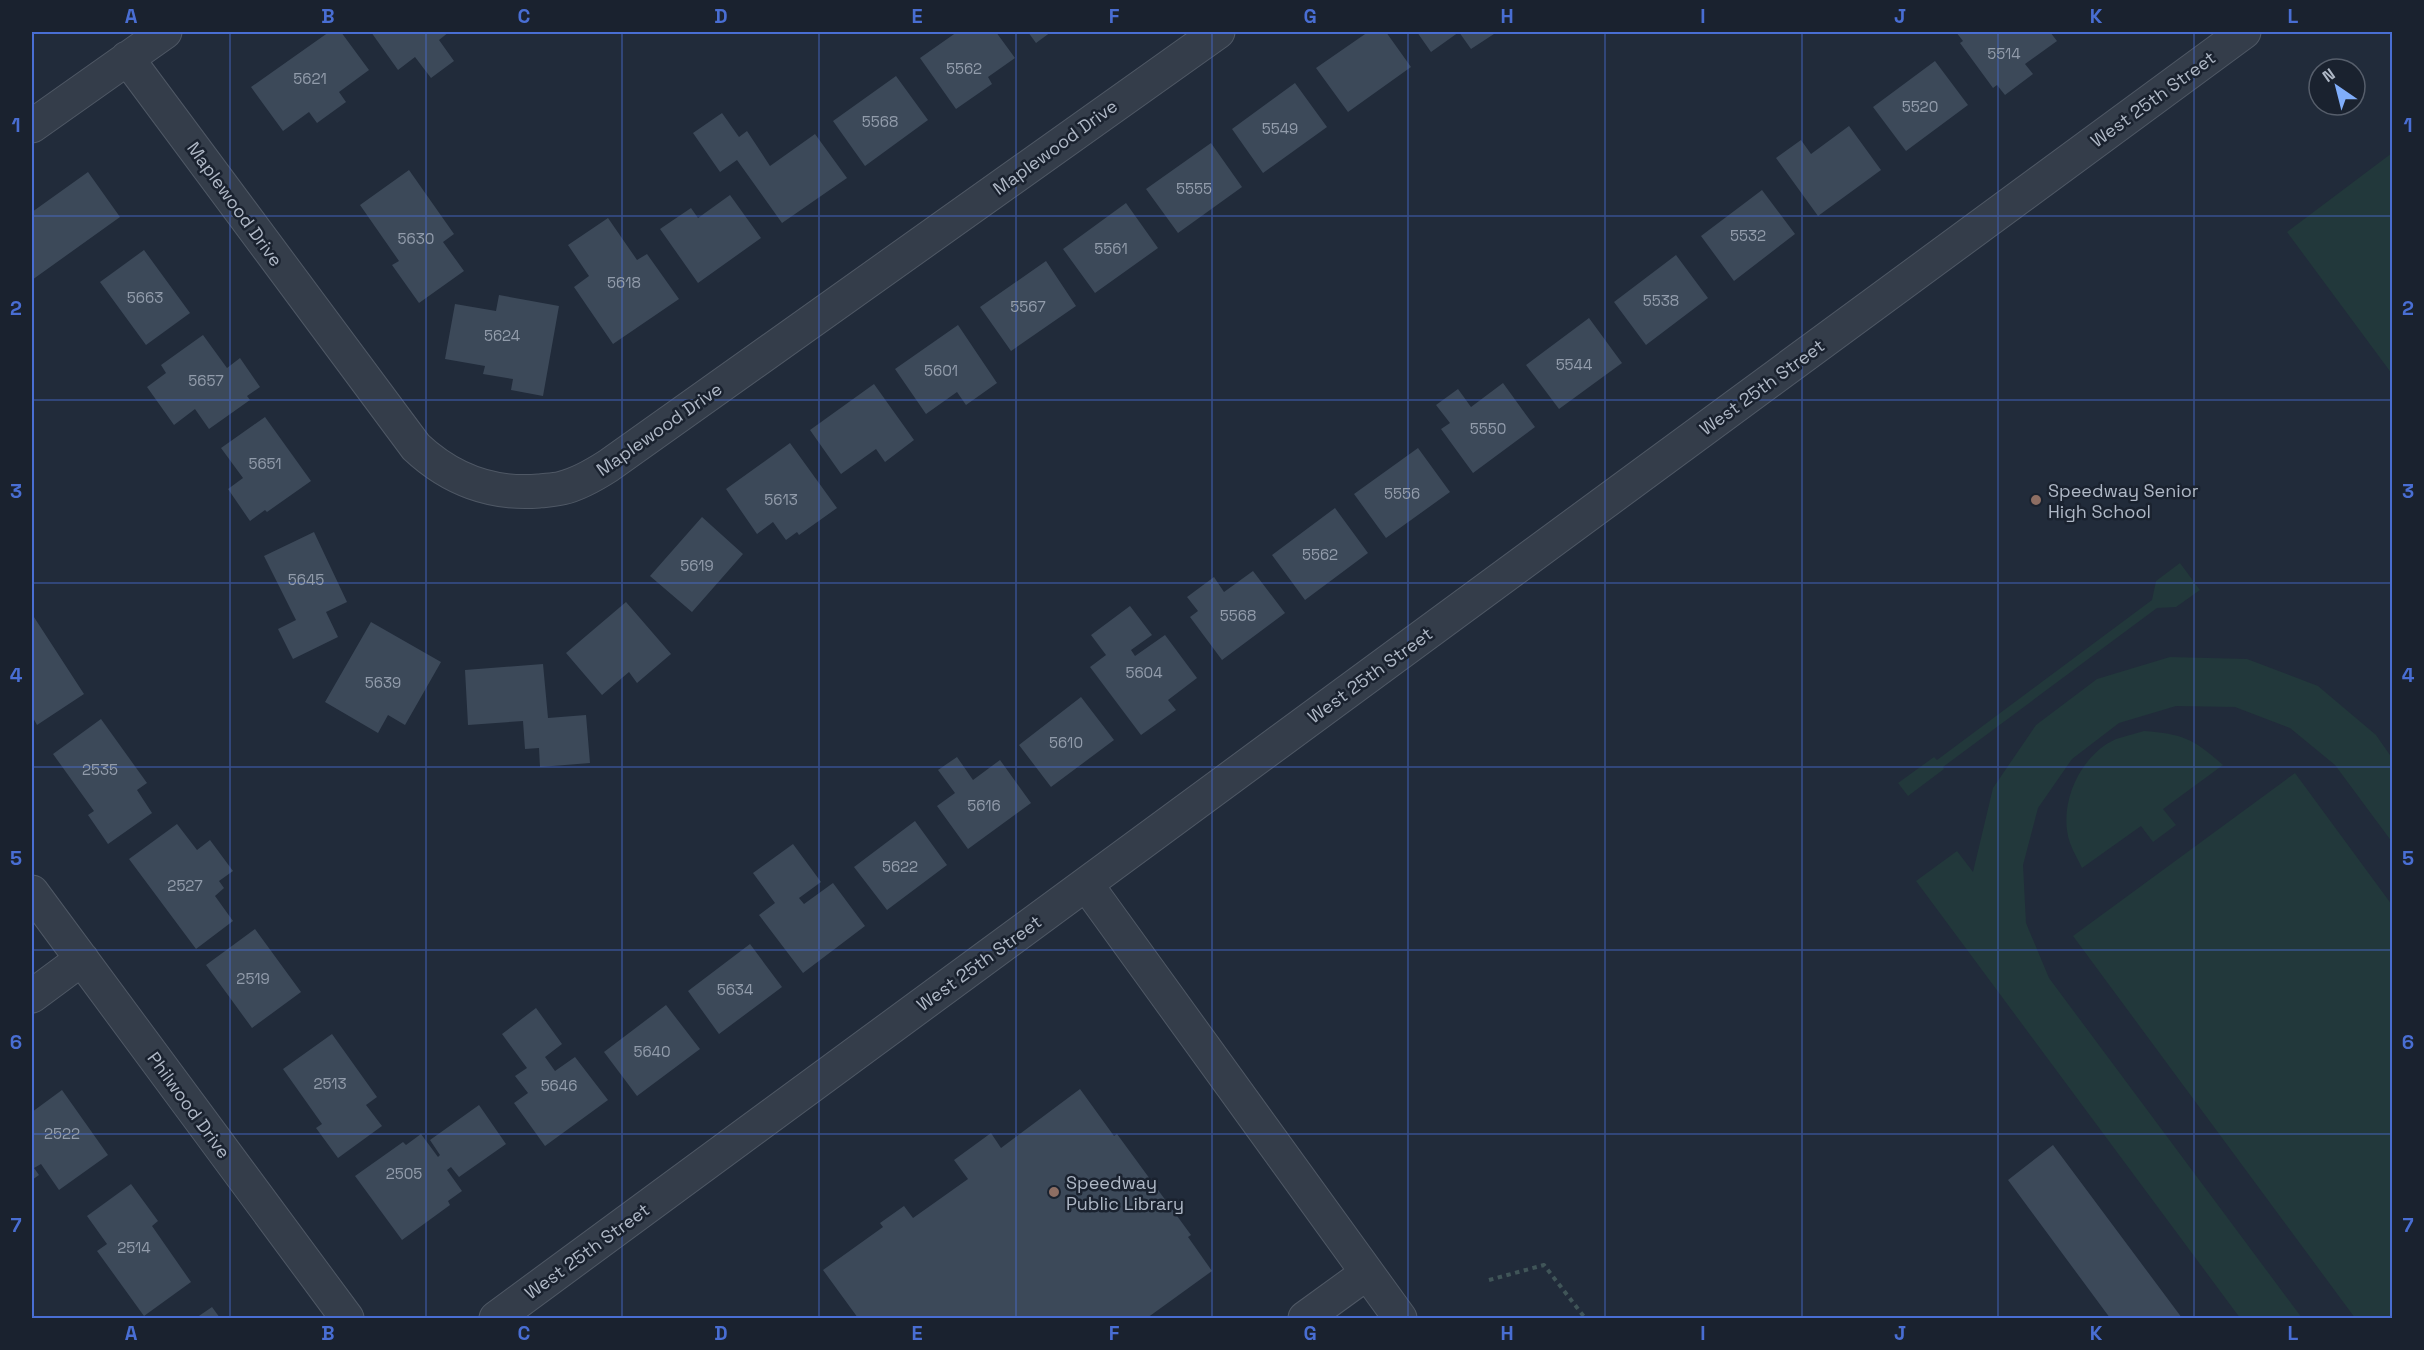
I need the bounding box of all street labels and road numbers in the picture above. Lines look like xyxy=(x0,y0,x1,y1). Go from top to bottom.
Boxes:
street label: West 25th Street xyxy=(2086,46,2220,152)
street label: Maplewood Drive xyxy=(988,94,1122,200)
street label: Maplewood Drive xyxy=(182,137,288,271)
street label: West 25th Street xyxy=(1695,334,1829,440)
street label: Maplewood Drive xyxy=(592,377,726,481)
street label: West 25th Street xyxy=(1303,622,1437,728)
street label: West 25th Street xyxy=(912,910,1046,1016)
street label: Philwood Drive xyxy=(143,1047,235,1163)
street label: West 25th Street xyxy=(520,1198,654,1304)

